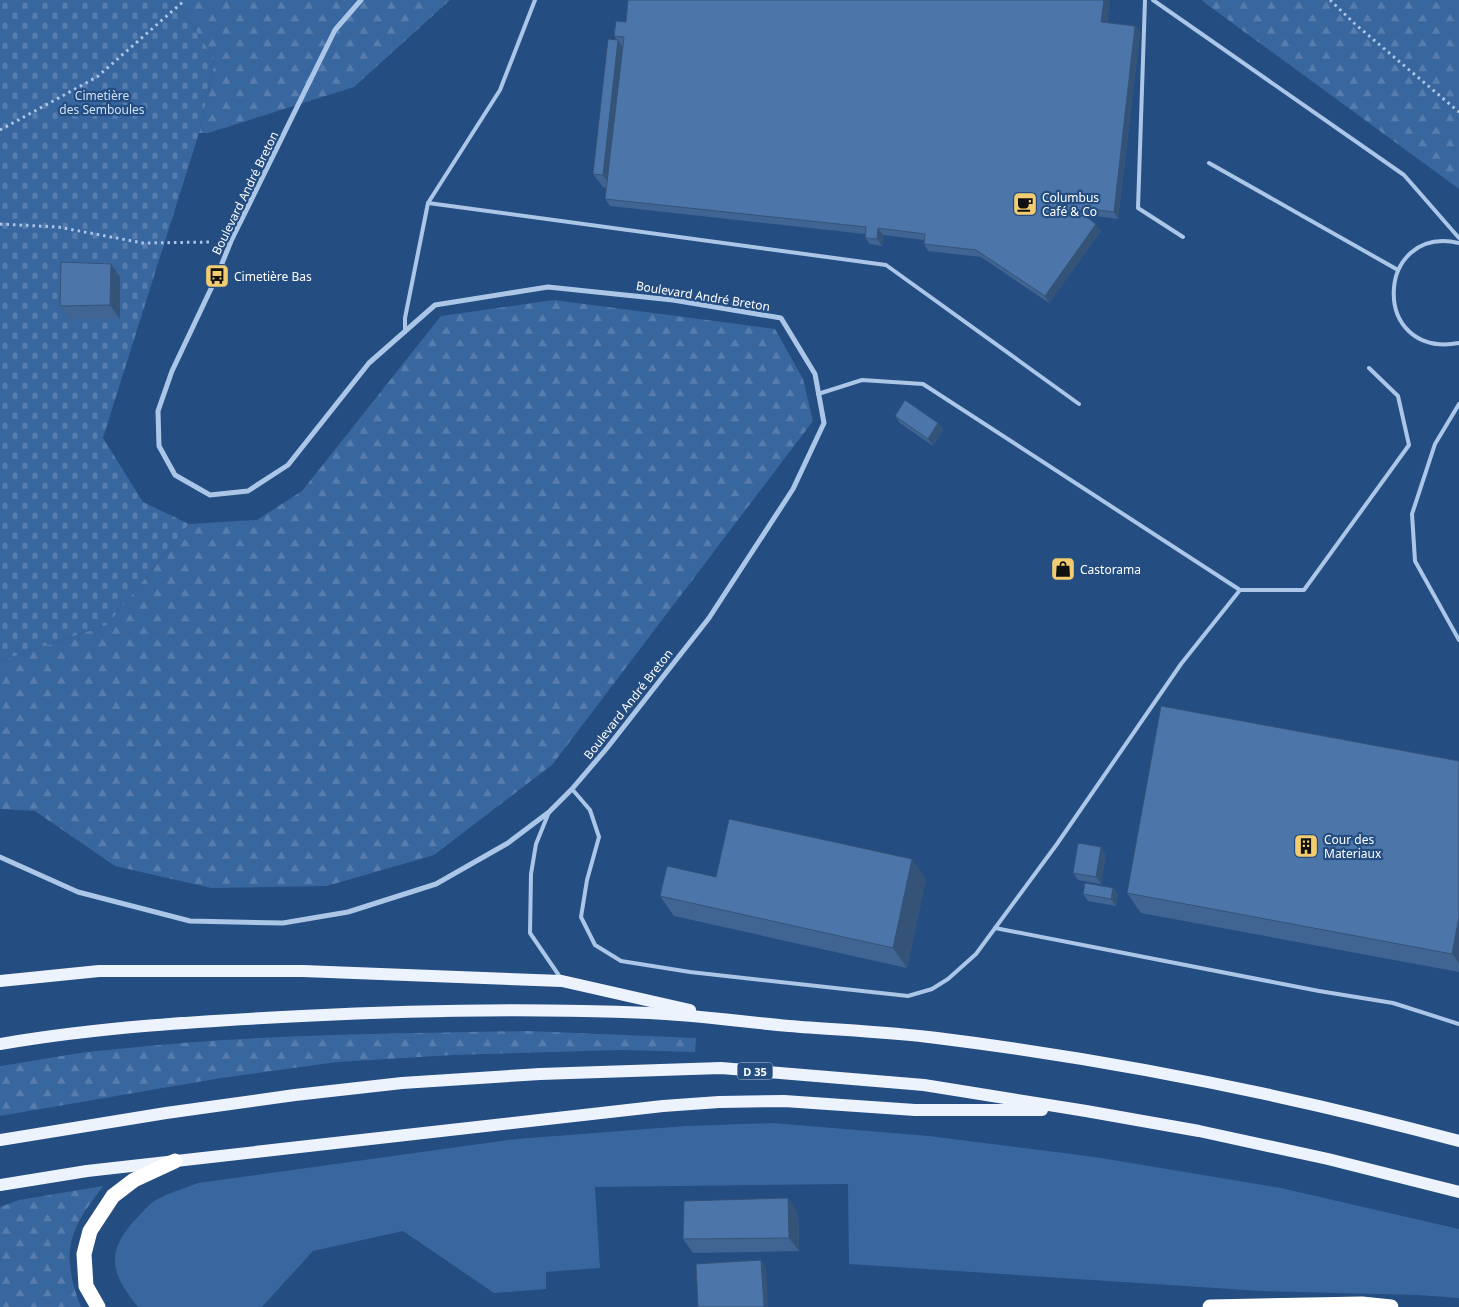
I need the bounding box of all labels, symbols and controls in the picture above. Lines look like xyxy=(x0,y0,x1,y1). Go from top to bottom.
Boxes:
park label: Cimetière des Semboules xyxy=(59,87,145,118)
street label: Boulevard André Breton xyxy=(208,128,282,258)
place label: Columbus Café & Co xyxy=(1042,189,1099,220)
cafe icon: Columbus Café & Co xyxy=(1012,191,1038,217)
bus stop icon: Cimetière Bas xyxy=(204,263,230,289)
place label: Cimetière Bas xyxy=(234,268,312,285)
street label: Boulevard André Breton xyxy=(635,277,771,315)
shop icon: Castorama xyxy=(1050,556,1076,582)
place label: Castorama xyxy=(1080,561,1141,578)
street label: Boulevard André Breton xyxy=(580,645,676,763)
place label: Cour des Materiaux xyxy=(1324,831,1382,862)
building icon: Cour des Materiaux xyxy=(1293,833,1319,859)
road number: D 35 xyxy=(738,1062,772,1080)

